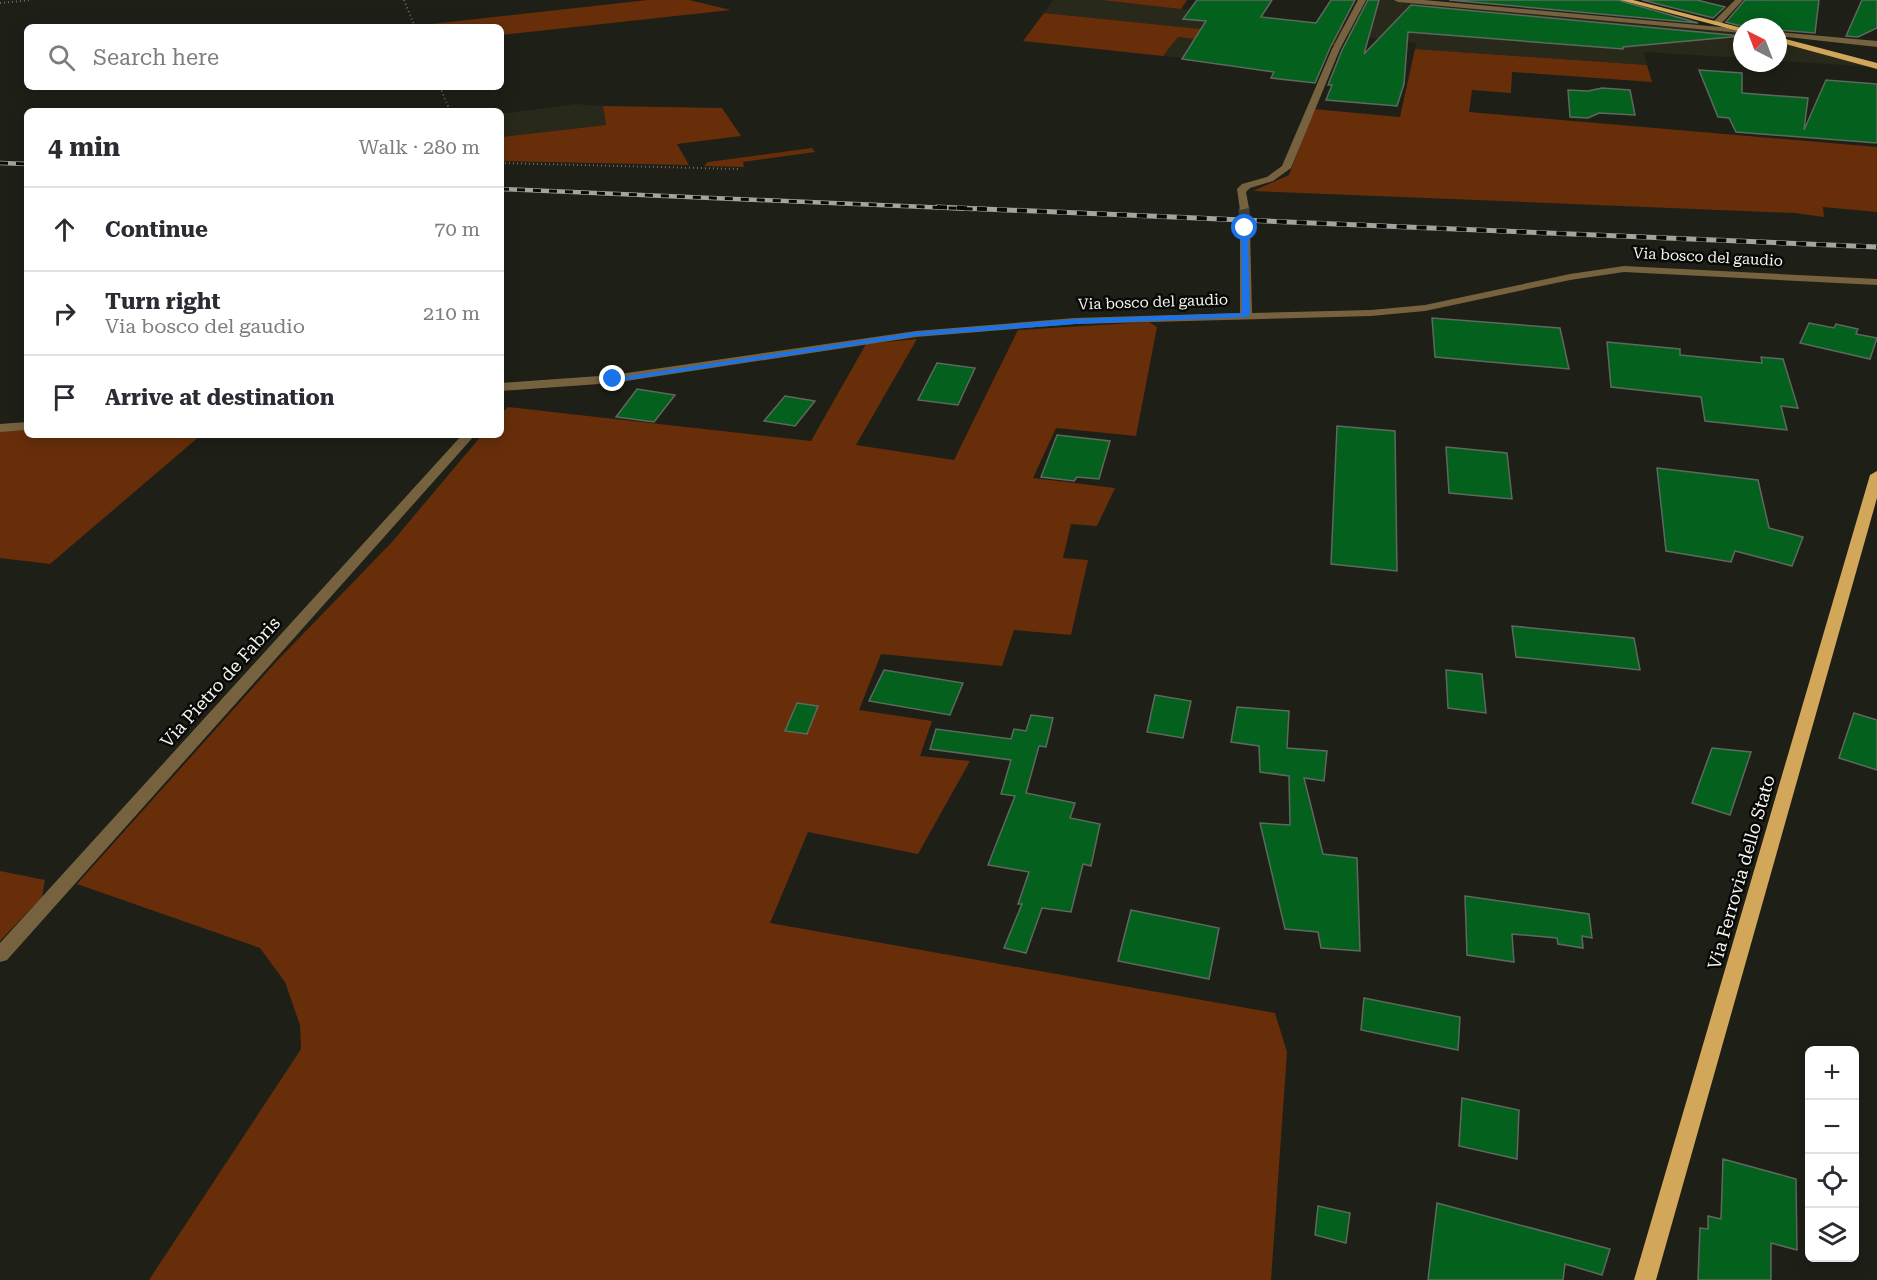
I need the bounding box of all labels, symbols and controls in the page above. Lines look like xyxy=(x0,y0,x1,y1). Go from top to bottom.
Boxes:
north arrow xyxy=(1733,18,1787,72)
search box xyxy=(24,24,504,90)
icon: search xyxy=(45,41,78,74)
text: Search here xyxy=(93,45,219,70)
text: 4 min xyxy=(48,132,120,162)
text: Walk · 280 m xyxy=(359,135,480,159)
icon: ahead xyxy=(48,213,81,246)
route start xyxy=(1231,214,1257,240)
text: Continue xyxy=(105,217,208,242)
text: 70 m xyxy=(434,217,480,241)
street label: Via bosco del gaudio xyxy=(1633,244,1783,270)
text: Turn right xyxy=(105,289,220,314)
street label: Via bosco del gaudio xyxy=(1078,290,1228,314)
icon: right xyxy=(48,297,81,330)
text: 210 m xyxy=(423,301,480,325)
text: Via bosco del gaudio xyxy=(105,314,305,338)
route end xyxy=(599,365,625,391)
icon: arrive xyxy=(48,381,81,414)
text: Arrive at destination xyxy=(105,385,334,410)
street label: Via Pietro de Fabris xyxy=(156,612,284,752)
street label: Via Ferrovia dello Stato xyxy=(1703,772,1779,972)
map controls xyxy=(1805,1046,1859,1262)
button: + xyxy=(1805,1046,1859,1100)
button: − xyxy=(1805,1100,1859,1154)
button: locate xyxy=(1805,1154,1859,1208)
button: layers xyxy=(1805,1208,1859,1262)

